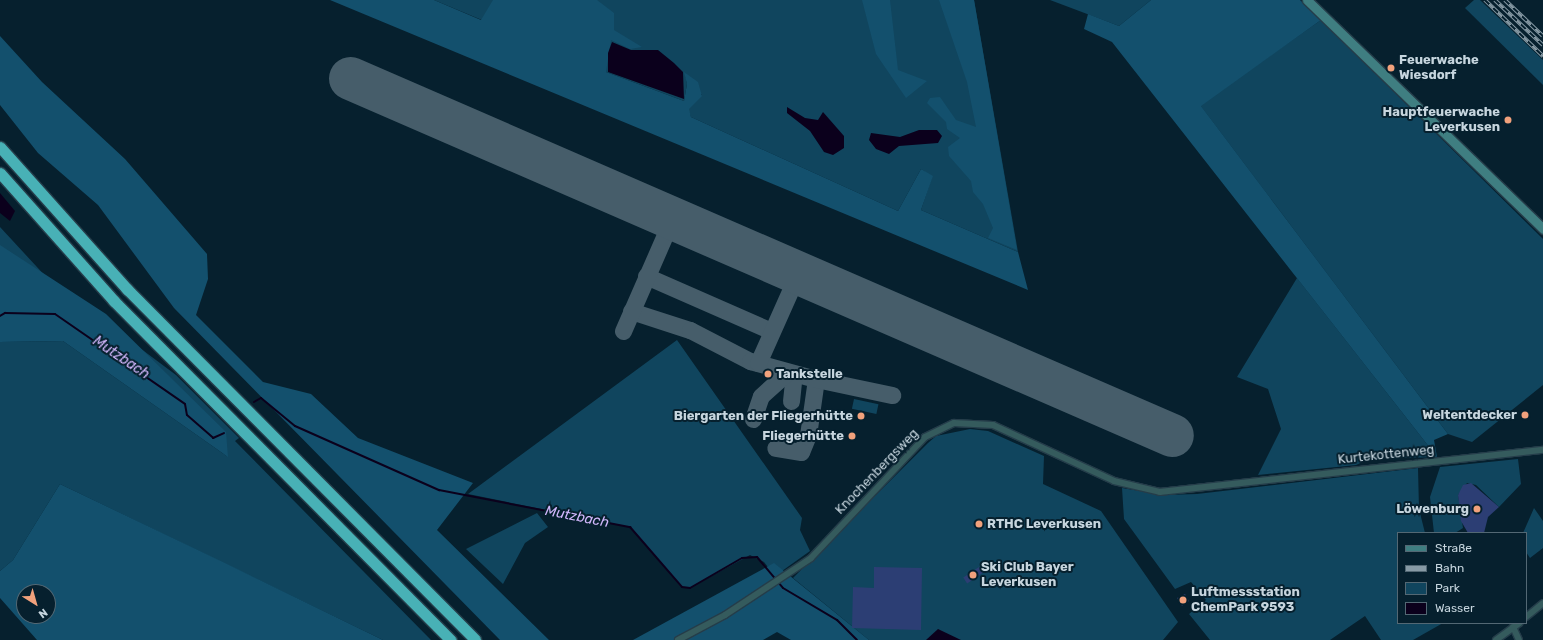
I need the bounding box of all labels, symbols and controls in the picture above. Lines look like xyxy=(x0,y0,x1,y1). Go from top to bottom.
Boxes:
place label: Feuerwache Wiesdorf xyxy=(1399,53,1479,84)
marker: Feuerwache Wiesdorf xyxy=(1386,63,1396,73)
place label: Hauptfeuerwache Leverkusen xyxy=(1383,105,1500,136)
marker: Hauptfeuerwache Leverkusen xyxy=(1503,115,1513,125)
water label: Mutzbach xyxy=(89,333,153,383)
place label: Tankstelle xyxy=(776,366,843,382)
marker: Tankstelle xyxy=(763,369,773,379)
place label: Weltentdecker xyxy=(1422,407,1517,423)
place label: Biergarten der Fliegerhütte xyxy=(674,408,853,424)
marker: Weltentdecker xyxy=(1520,410,1530,420)
marker: Biergarten der Fliegerhütte xyxy=(856,411,866,421)
street label: Knochenbergsweg xyxy=(832,426,922,518)
place label: Fliegerhütte xyxy=(762,428,844,444)
marker: Fliegerhütte xyxy=(847,431,857,441)
street label: Kurtekottenweg xyxy=(1337,442,1435,468)
place label: Löwenburg xyxy=(1396,501,1469,517)
water label: Mutzbach xyxy=(544,503,610,531)
marker: Löwenburg xyxy=(1472,504,1482,514)
place label: RTHC Leverkusen xyxy=(987,516,1101,532)
marker: RTHC Leverkusen xyxy=(974,519,984,529)
legend xyxy=(1397,532,1527,624)
text: Straße xyxy=(1435,541,1472,555)
place label: Ski Club Bayer Leverkusen xyxy=(981,560,1074,591)
text: Bahn xyxy=(1435,561,1464,575)
marker: Ski Club Bayer Leverkusen xyxy=(968,570,978,580)
text: Park xyxy=(1435,581,1460,595)
north arrow xyxy=(16,584,56,624)
place label: Luftmessstation ChemPark 9593 xyxy=(1191,585,1300,616)
marker: Luftmessstation ChemPark 9593 xyxy=(1178,595,1188,605)
text: Wasser xyxy=(1435,601,1475,615)
text: N xyxy=(36,606,50,621)

